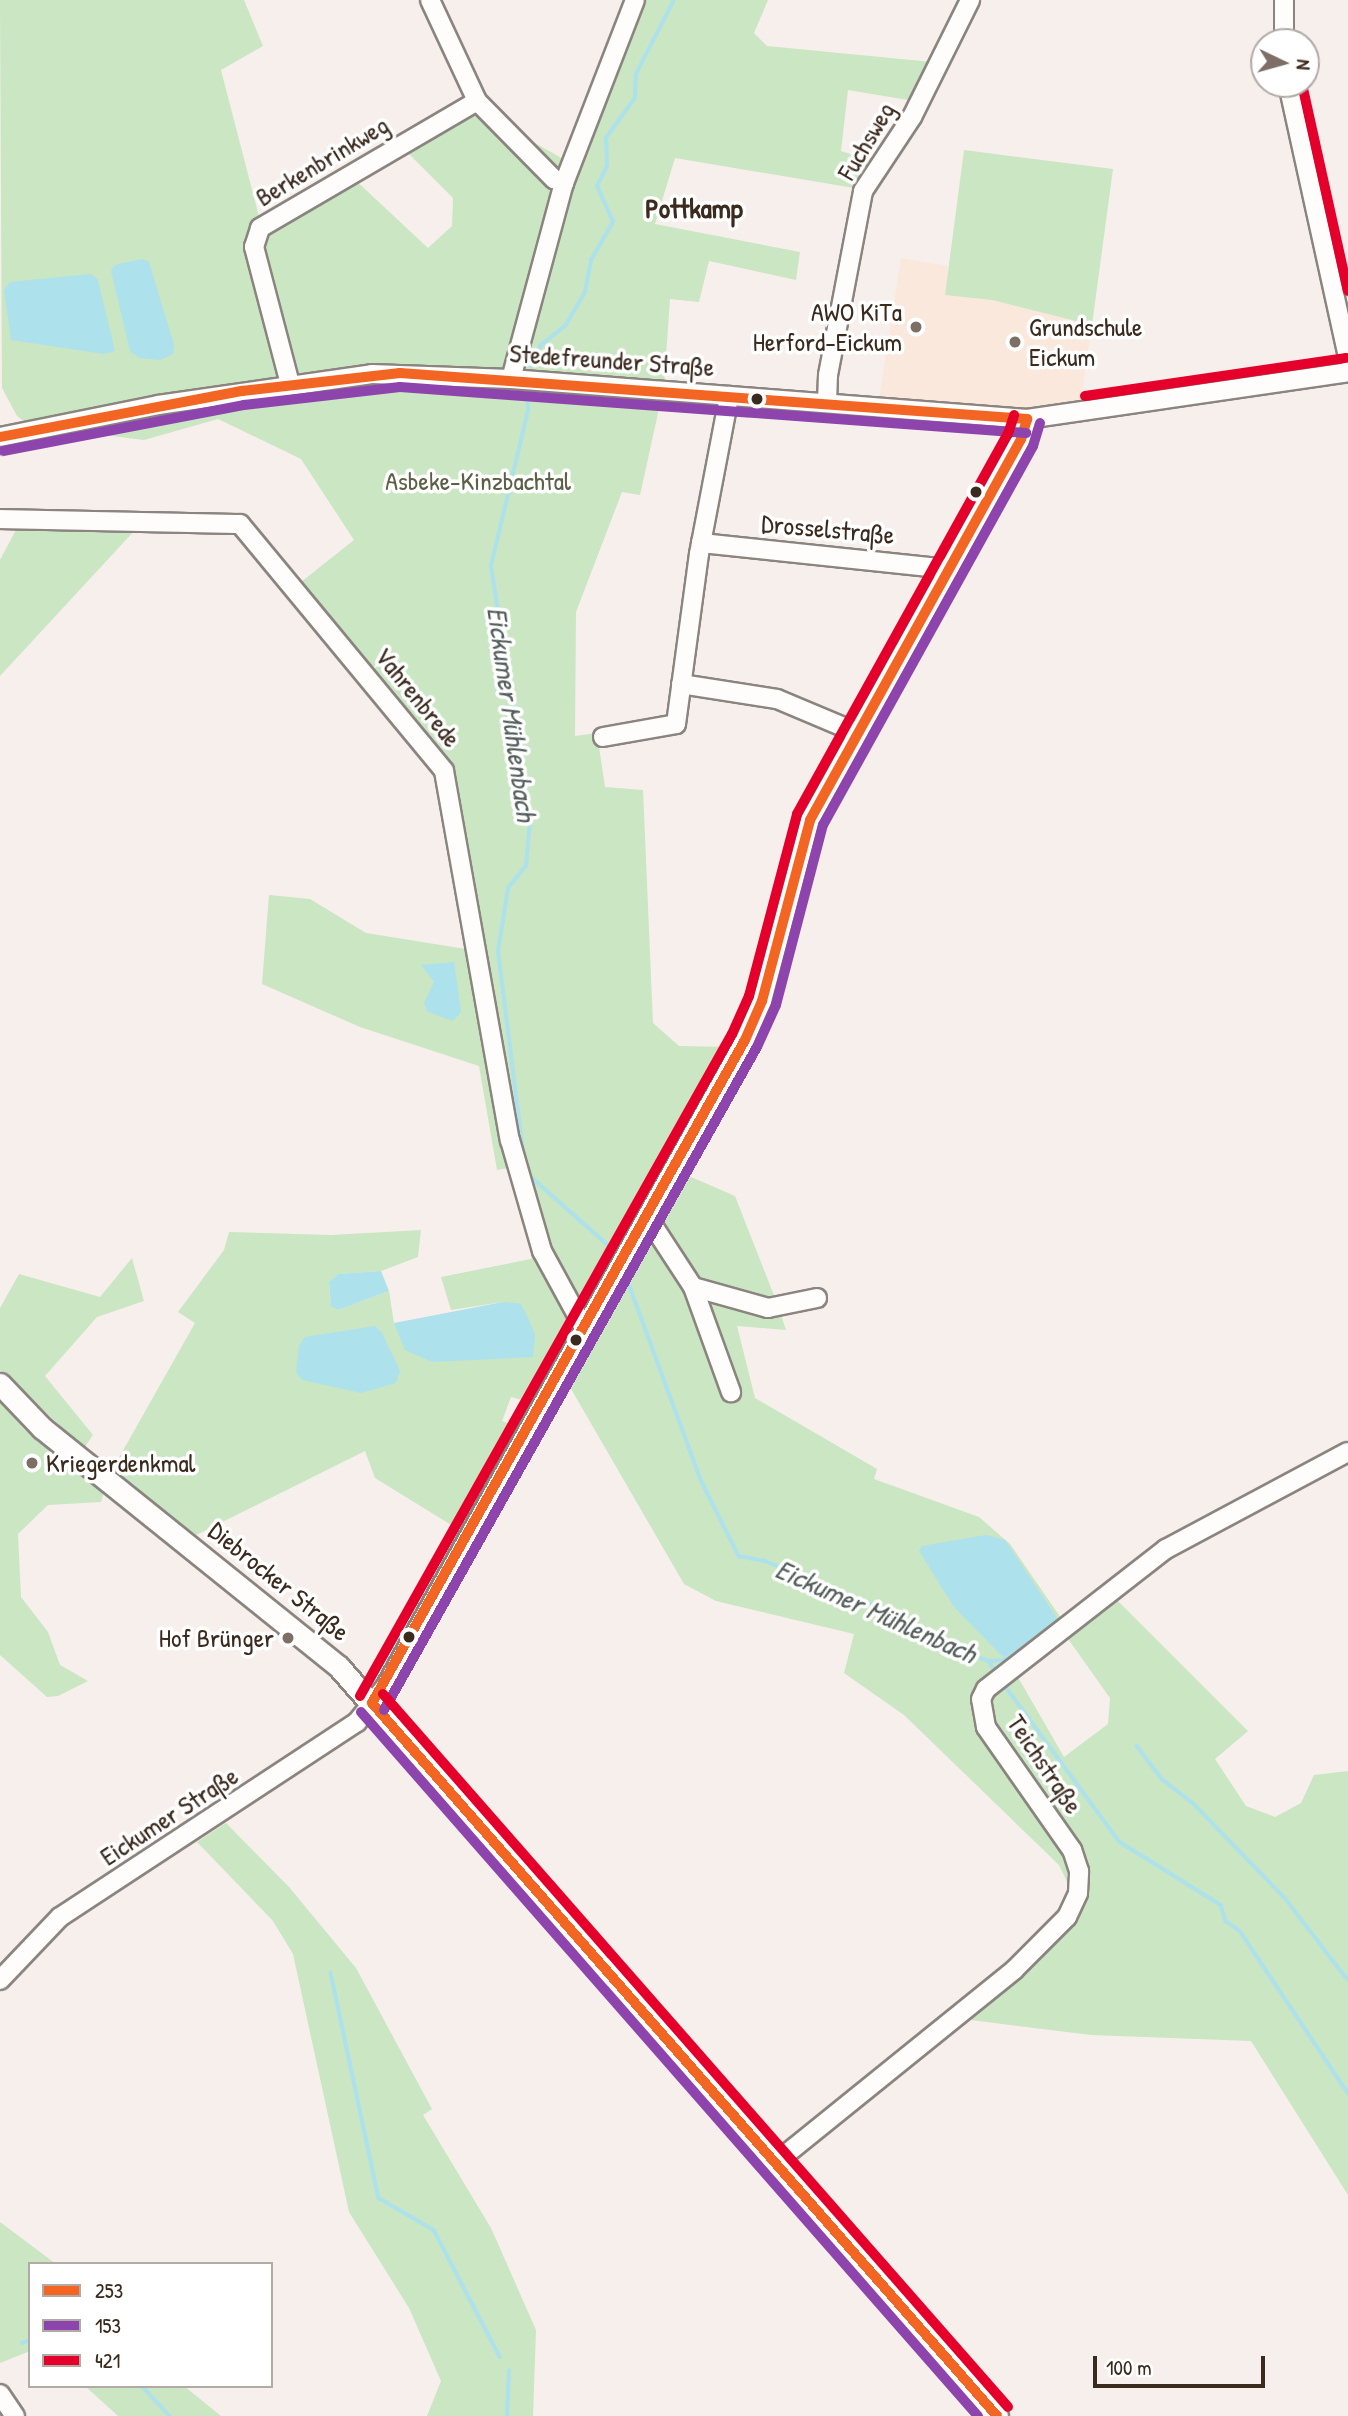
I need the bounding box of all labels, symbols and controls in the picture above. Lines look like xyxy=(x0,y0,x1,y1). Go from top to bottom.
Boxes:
north arrow xyxy=(1250,28,1320,98)
text: N xyxy=(1291,58,1317,71)
street label: Fuchsweg xyxy=(831,96,901,186)
street label: Berkenbrinkweg xyxy=(250,109,394,213)
district label: Pottkamp xyxy=(645,191,743,225)
place label: AWO KiTa Herford-Eickum xyxy=(753,296,902,358)
place label: Grundschule Eickum xyxy=(1029,311,1142,372)
marker: AWO KiTa Herford-Eickum xyxy=(908,319,924,335)
marker: Grundschule Eickum xyxy=(1007,334,1023,350)
street label: Stedefreunder Straße xyxy=(509,337,715,383)
unlabelled marker xyxy=(750,392,764,406)
park label: Asbeke-Kinzbachtal xyxy=(385,465,571,497)
unlabelled marker xyxy=(969,485,983,499)
street label: Drosselstraße xyxy=(760,508,896,550)
water label: Eickumer Mühlenbach xyxy=(480,605,544,823)
street label: Vahrenbrede xyxy=(368,641,468,753)
unlabelled marker xyxy=(569,1333,583,1347)
place label: Kriegerdenkmal xyxy=(46,1447,196,1479)
marker: Kriegerdenkmal xyxy=(24,1455,40,1471)
street label: Diebrocker Straße xyxy=(202,1515,356,1647)
water label: Eickumer Mühlenbach xyxy=(771,1552,981,1670)
place label: Hof Brünger xyxy=(159,1622,274,1654)
marker: Hof Brünger xyxy=(280,1630,296,1646)
unlabelled marker xyxy=(402,1630,416,1644)
street label: Teichstraße xyxy=(1001,1709,1089,1819)
street label: Eickumer Straße xyxy=(94,1760,244,1872)
legend xyxy=(28,2262,273,2388)
text: 253 xyxy=(95,2276,123,2305)
text: 153 xyxy=(95,2311,121,2340)
scale bar xyxy=(1096,2342,1268,2386)
text: 421 xyxy=(95,2346,120,2375)
text: 100 m xyxy=(1106,2353,1152,2382)

